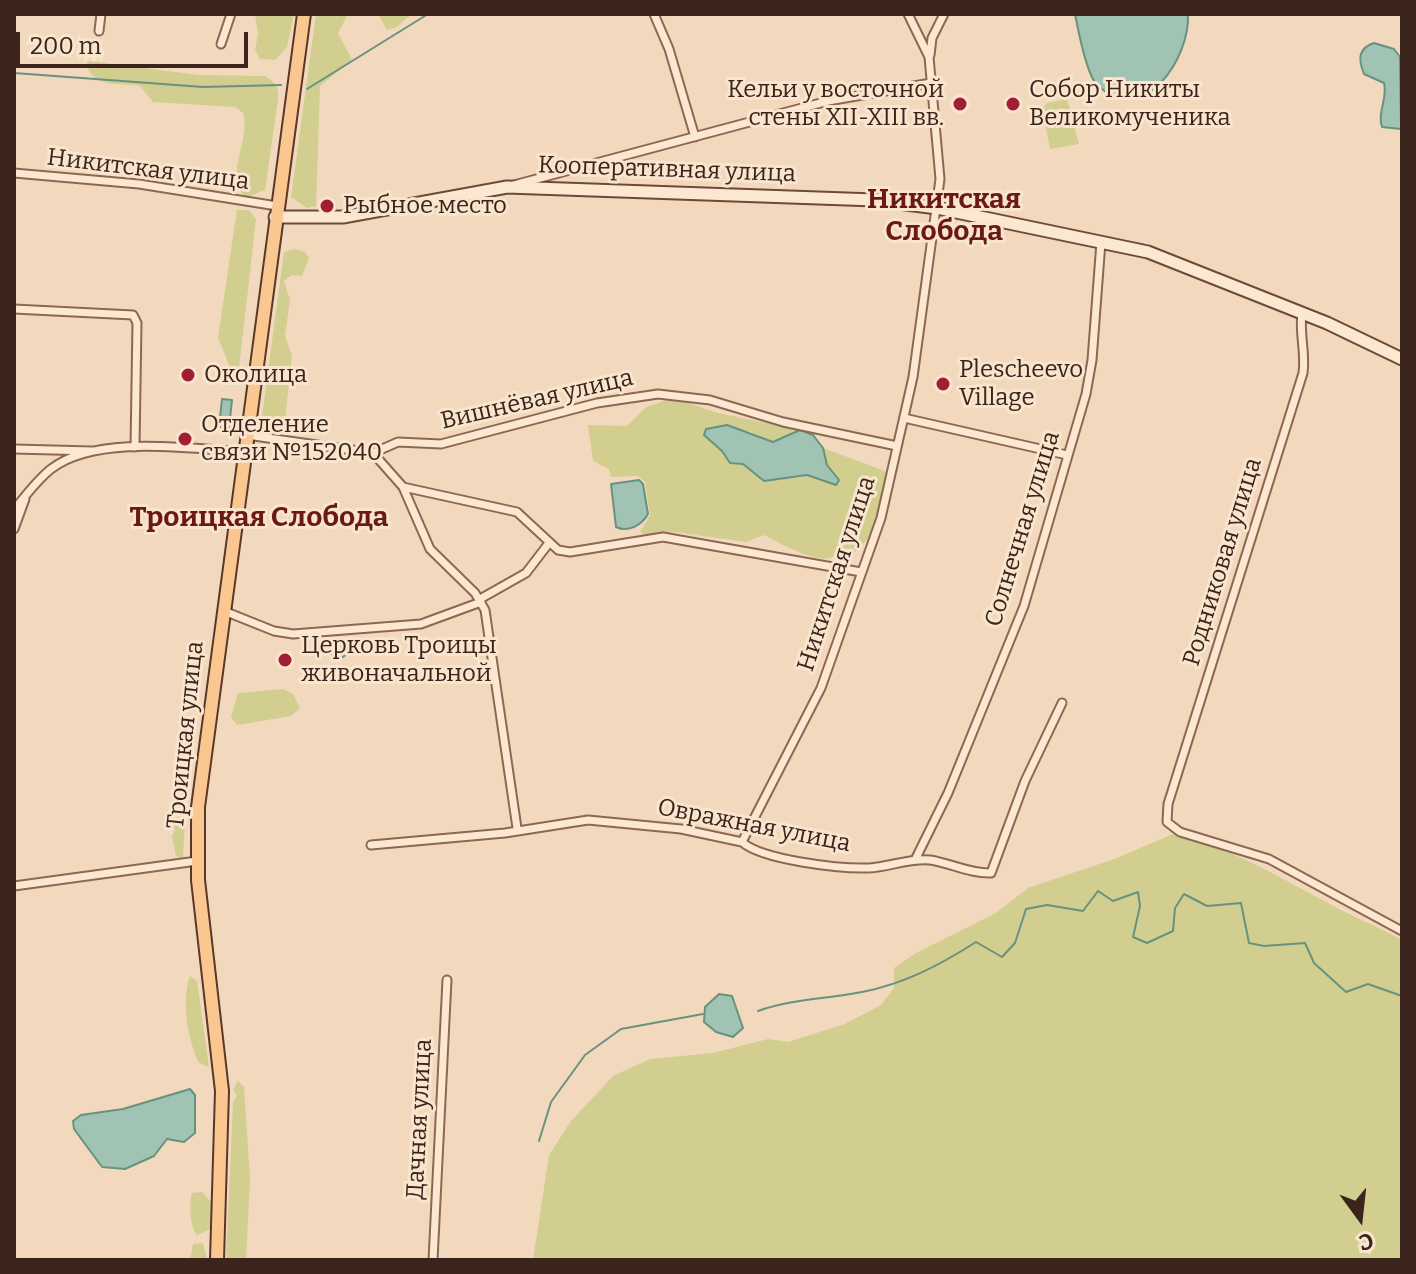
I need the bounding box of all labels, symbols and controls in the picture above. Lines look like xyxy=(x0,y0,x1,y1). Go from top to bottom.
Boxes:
scale bar xyxy=(20,16,252,66)
text: 200 m xyxy=(30,32,102,60)
place label: Кельи у восточной стены XII-XIII вв. xyxy=(727,76,944,132)
place label: Собор Никиты Великомученика xyxy=(1029,76,1231,132)
marker: Кельи у восточной стены XII-XIII вв. xyxy=(951,95,969,113)
marker: Собор Никиты Великомученика xyxy=(1004,95,1022,113)
street label: Никитская улица xyxy=(45,143,251,197)
street label: Кооперативная улица xyxy=(538,151,796,189)
district label: Никитская Слобода xyxy=(867,183,1021,249)
place label: Рыбное место xyxy=(343,192,507,220)
marker: Рыбное место xyxy=(318,197,336,215)
place label: Plescheevo Village xyxy=(959,356,1083,412)
place label: Околица xyxy=(204,361,307,389)
street label: Вишнёвая улица xyxy=(438,364,636,436)
marker: Околица xyxy=(179,366,197,384)
marker: Plescheevo Village xyxy=(934,375,952,393)
place label: Отделение связи №152040 xyxy=(201,411,382,467)
street label: Солнечная улица xyxy=(980,428,1066,630)
marker: Отделение связи №152040 xyxy=(176,430,194,448)
street label: Родниковая улица xyxy=(1178,454,1268,670)
street label: Никитская улица xyxy=(792,473,882,675)
district label: Троицкая Слобода xyxy=(129,501,389,535)
place label: Церковь Троицы живоначальной xyxy=(301,632,497,688)
street label: Троицкая улица xyxy=(162,640,210,830)
marker: Церковь Троицы живоначальной xyxy=(276,651,294,669)
street label: Овражная улица xyxy=(655,793,853,859)
street label: Дачная улица xyxy=(401,1038,439,1200)
north arrow xyxy=(1320,1178,1400,1258)
text: С xyxy=(1356,1227,1377,1257)

